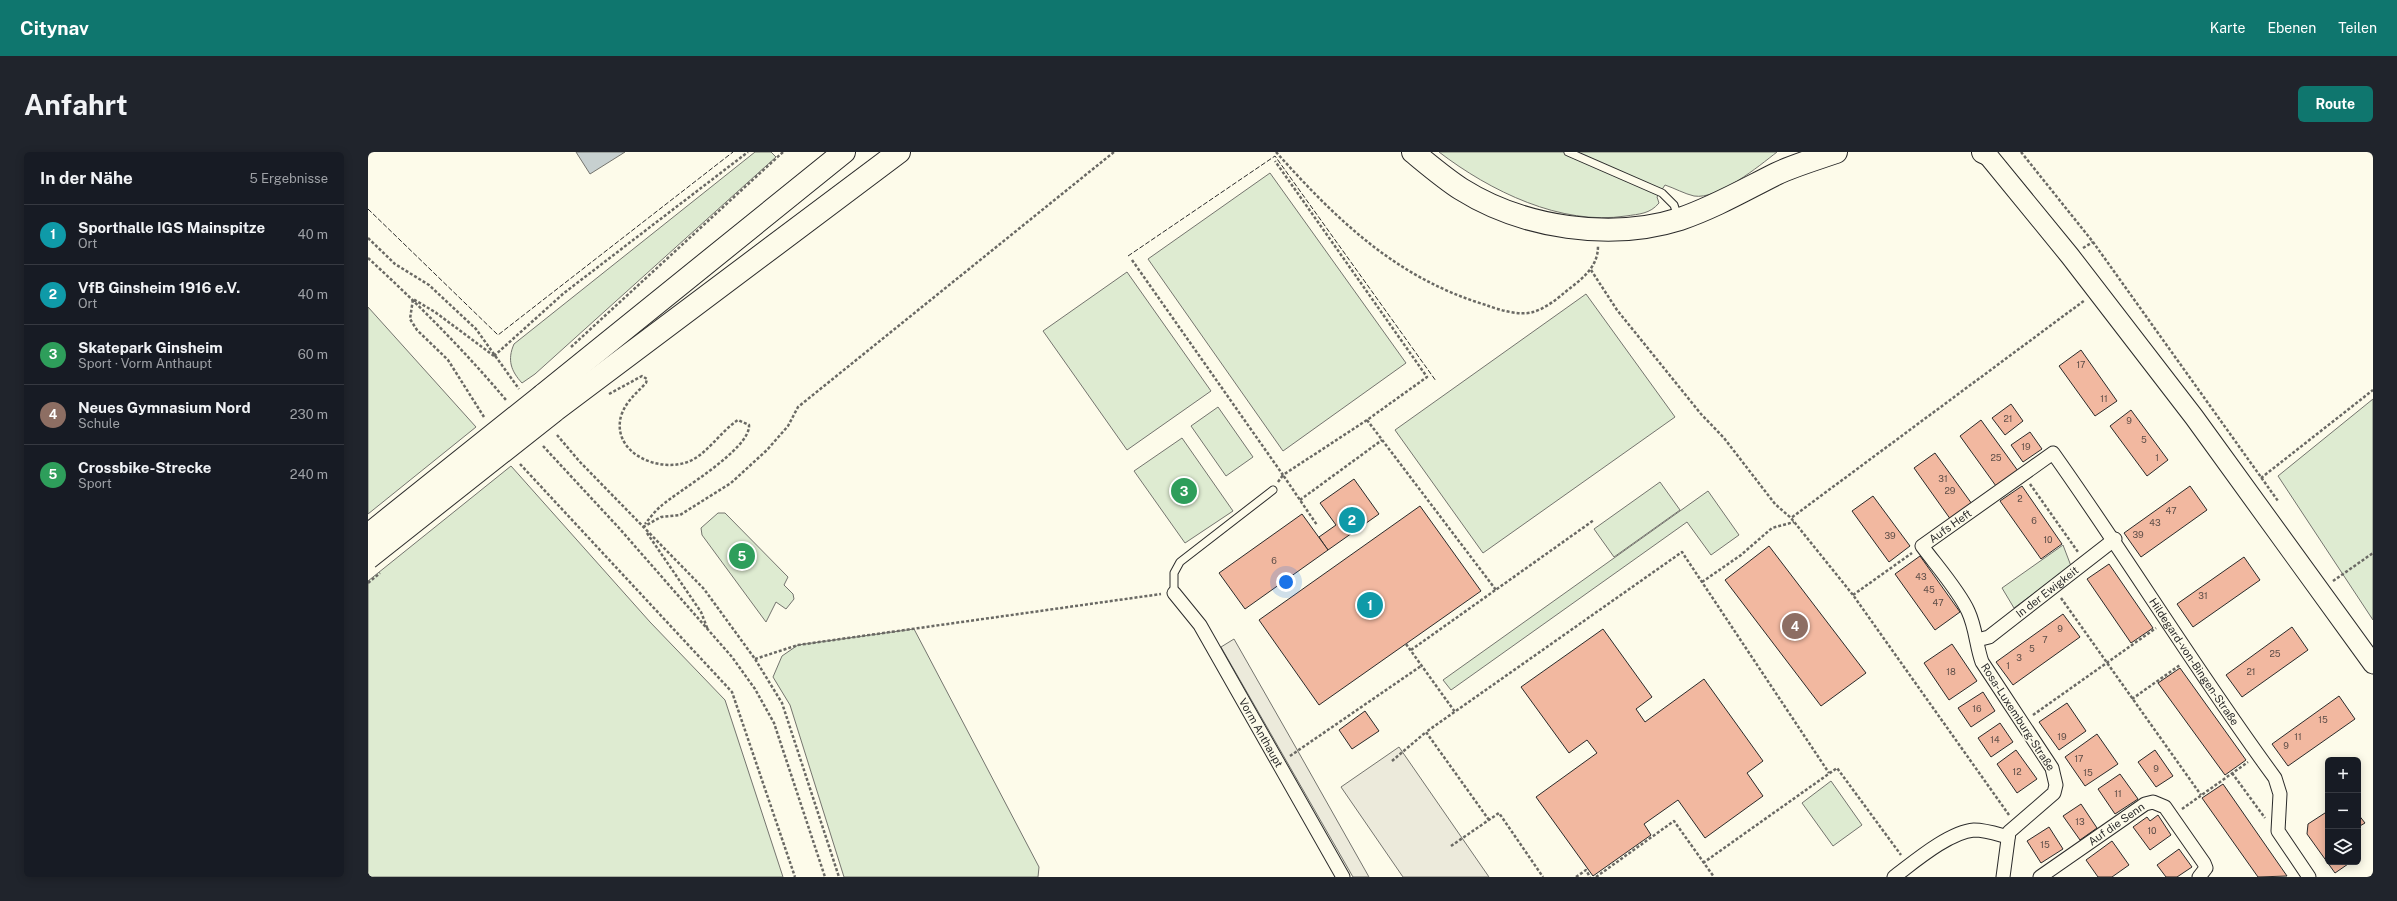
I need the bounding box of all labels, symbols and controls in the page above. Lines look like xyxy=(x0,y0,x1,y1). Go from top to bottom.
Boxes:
text: Citynav xyxy=(20,17,89,39)
text: Karte xyxy=(2210,20,2245,36)
text: Ebenen xyxy=(2267,20,2316,36)
text: Teilen xyxy=(2338,20,2377,36)
button: Route xyxy=(2298,86,2373,122)
text: Anfahrt xyxy=(24,88,128,121)
text: In der Nähe xyxy=(40,168,133,188)
text: 5 Ergebnisse xyxy=(250,171,328,186)
text: Sporthalle IGS Mainspitze xyxy=(78,219,265,236)
text: 1 xyxy=(50,227,56,242)
text: 40 m xyxy=(297,227,328,242)
text: Ort xyxy=(78,236,97,251)
text: VfB Ginsheim 1916 e.V. xyxy=(78,279,240,296)
text: 2 xyxy=(49,287,57,302)
text: 40 m xyxy=(297,287,328,302)
text: Ort xyxy=(78,296,97,311)
text: Skatepark Ginsheim xyxy=(78,339,223,356)
text: 3 xyxy=(49,347,57,362)
text: 60 m xyxy=(298,347,328,362)
text: Sport · Vorm Anthaupt xyxy=(78,356,212,371)
house number: 17 xyxy=(2076,359,2086,370)
house number: 11 xyxy=(2100,393,2108,404)
text: Neues Gymnasium Nord xyxy=(78,399,251,416)
text: 4 xyxy=(49,407,57,422)
text: 230 m xyxy=(290,407,328,422)
house number: 21 xyxy=(2003,413,2013,424)
house number: 9 xyxy=(2126,415,2132,426)
text: Schule xyxy=(78,416,120,431)
house number: 5 xyxy=(2141,434,2147,445)
house number: 19 xyxy=(2021,441,2031,452)
house number: 25 xyxy=(1990,452,2002,463)
house number: 1 xyxy=(2155,452,2159,463)
text: Crossbike-Strecke xyxy=(78,459,212,476)
text: 5 xyxy=(49,467,57,482)
text: 240 m xyxy=(290,467,328,482)
house number: 31 xyxy=(1938,473,1948,484)
text: Sport xyxy=(78,476,112,491)
pin: 3 xyxy=(1171,476,1197,506)
house number: 29 xyxy=(1945,485,1956,496)
house number: 2 xyxy=(2017,493,2023,504)
pin: 2 xyxy=(1339,505,1365,535)
house number: 47 xyxy=(2165,505,2177,516)
street label: Aufs Heft xyxy=(1927,507,1974,545)
house number: 6 xyxy=(2031,515,2037,526)
house number: 43 xyxy=(2149,517,2161,528)
house number: 39 xyxy=(2132,529,2144,540)
house number: 39 xyxy=(1884,530,1896,541)
house number: 10 xyxy=(2043,534,2053,545)
pin: 5 xyxy=(729,541,755,571)
house number: 6 xyxy=(1271,555,1277,566)
street label: In der Ewigkeit xyxy=(2014,564,2081,620)
house number: 43 xyxy=(1915,571,1927,582)
your location xyxy=(1276,572,1296,592)
house number: 45 xyxy=(1923,584,1935,595)
pin: 1 xyxy=(1357,590,1383,620)
house number: 31 xyxy=(2198,590,2208,601)
street label: Hildegard-von-Bingen-Straße xyxy=(2147,596,2241,728)
house number: 47 xyxy=(1932,597,1944,608)
pin: 4 xyxy=(1782,611,1808,641)
house number: 9 xyxy=(2057,623,2063,634)
house number: 7 xyxy=(2042,634,2048,645)
house number: 5 xyxy=(2029,643,2035,654)
house number: 25 xyxy=(2269,648,2281,659)
house number: 3 xyxy=(2016,652,2022,663)
house number: 1 xyxy=(2006,660,2010,671)
street label: Rosa-Luxemburg-Straße xyxy=(1979,661,2057,773)
house number: 18 xyxy=(1946,666,1956,677)
house number: 21 xyxy=(2246,666,2256,677)
street label: Vorm Anthaupt xyxy=(1237,696,1285,769)
house number: 16 xyxy=(1972,703,1982,714)
house number: 15 xyxy=(2318,714,2328,725)
house number: 19 xyxy=(2057,731,2067,742)
house number: 11 xyxy=(2294,731,2302,742)
house number: 14 xyxy=(1990,734,2000,745)
house number: 9 xyxy=(2283,740,2289,751)
house number: 17 xyxy=(2074,753,2084,764)
map controls xyxy=(2325,757,2361,865)
button: + xyxy=(2325,757,2361,793)
house number: 9 xyxy=(2153,763,2159,774)
house number: 12 xyxy=(2012,766,2022,777)
house number: 15 xyxy=(2083,767,2093,778)
house number: 11 xyxy=(2114,788,2122,799)
button: − xyxy=(2325,793,2361,829)
street label: Auf die Senn xyxy=(2086,800,2147,848)
house number: 13 xyxy=(2075,816,2085,827)
house number: 10 xyxy=(2147,825,2157,836)
button: layers xyxy=(2325,829,2361,865)
house number: 15 xyxy=(2040,839,2050,850)

